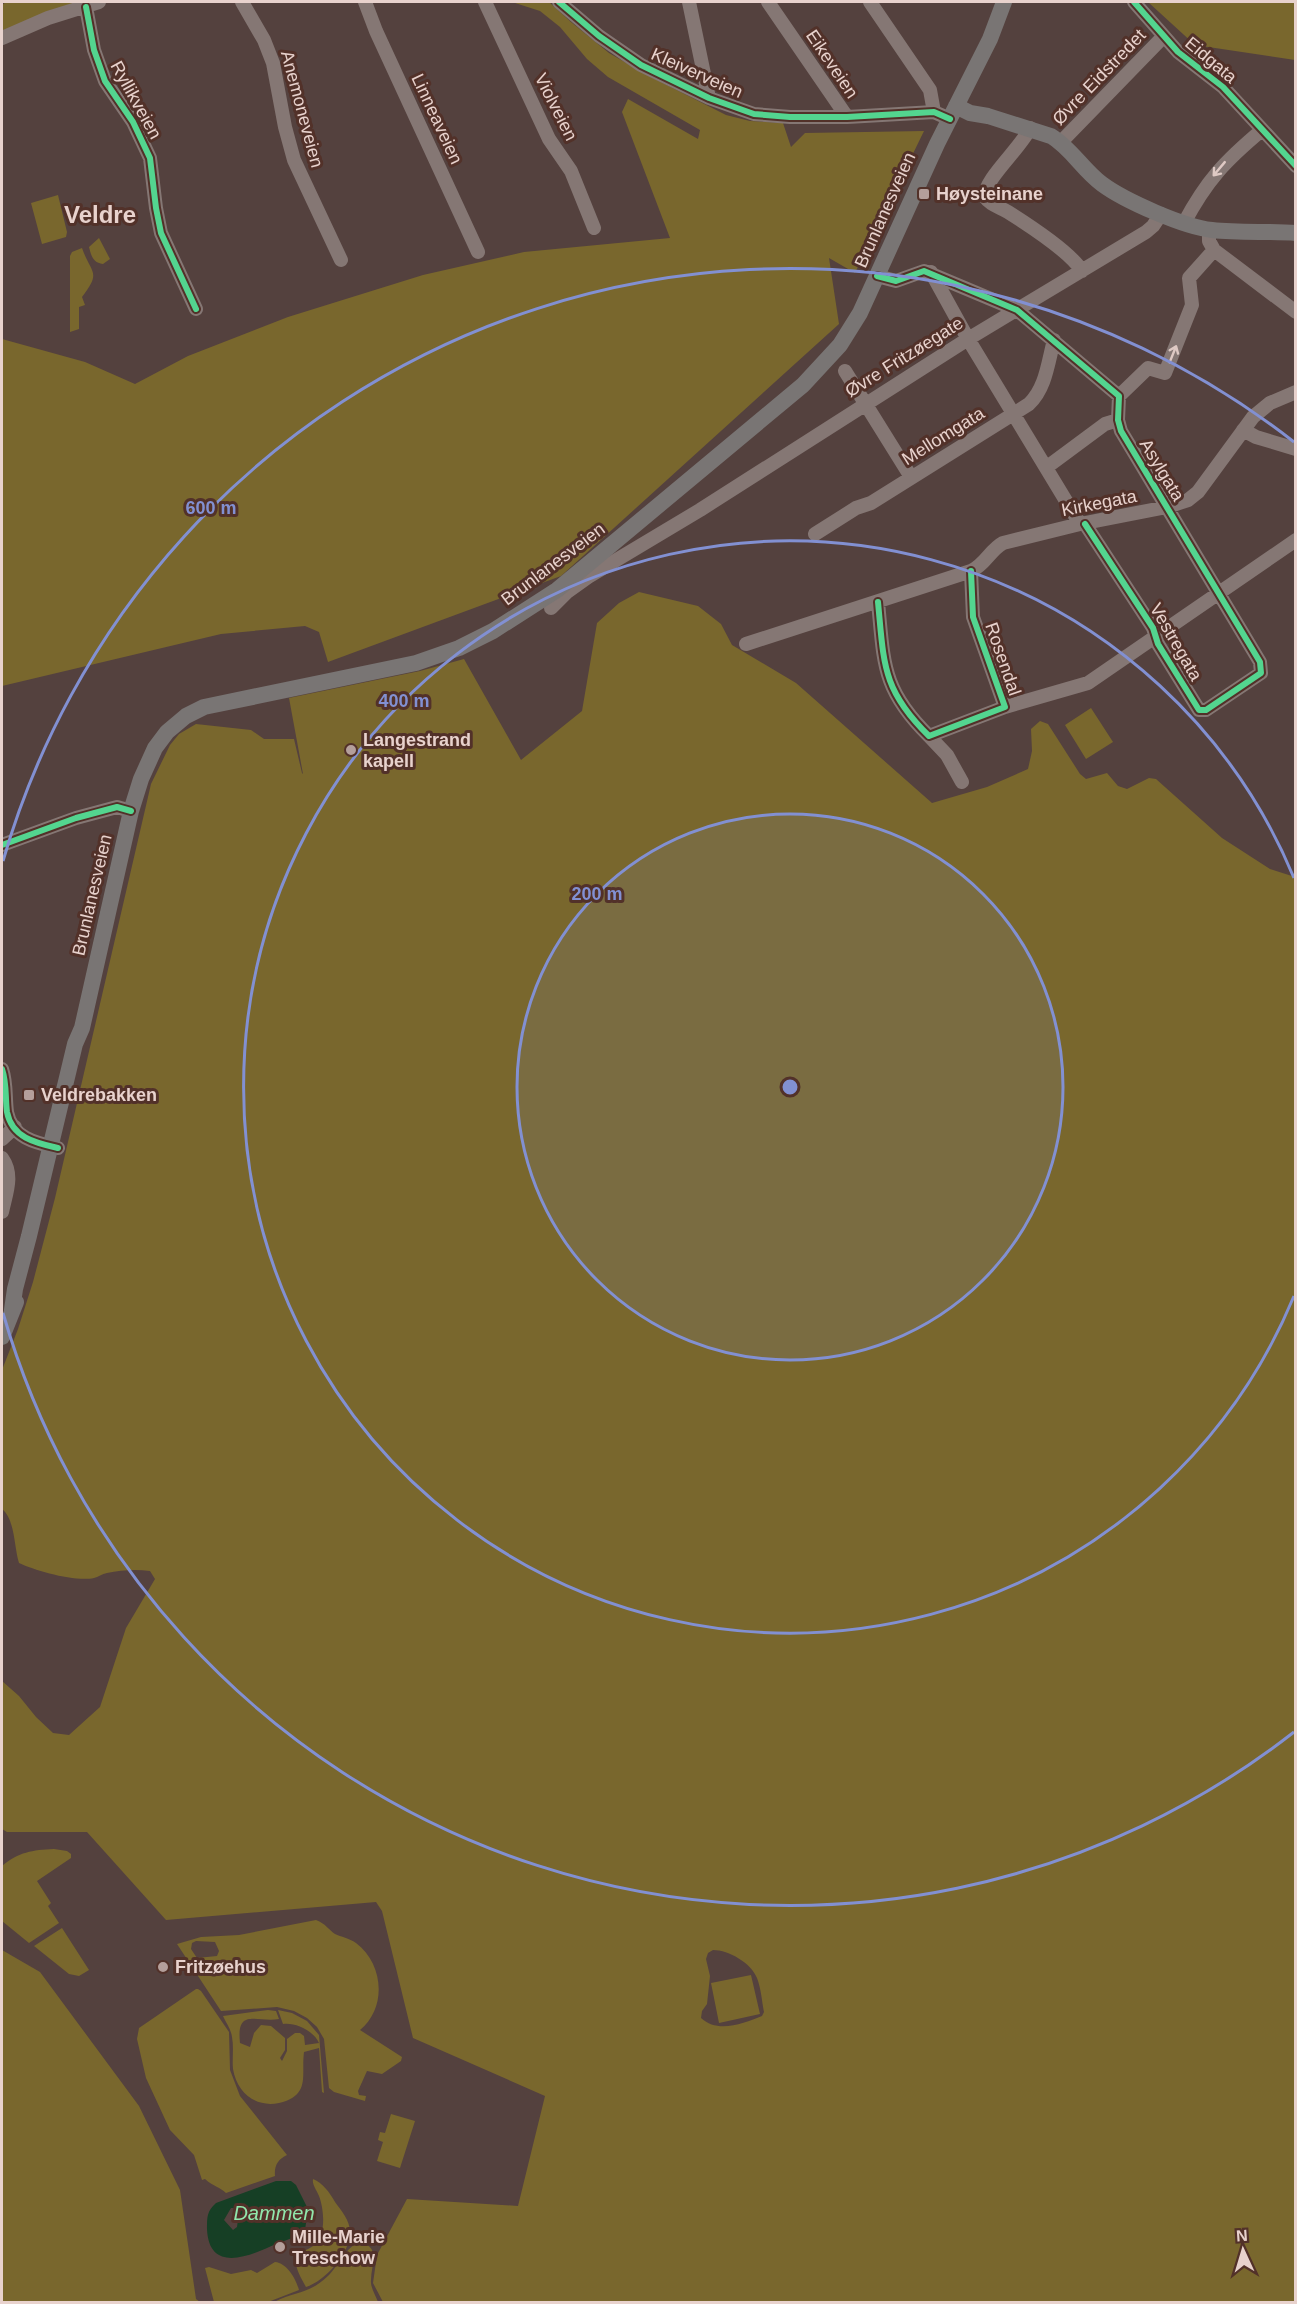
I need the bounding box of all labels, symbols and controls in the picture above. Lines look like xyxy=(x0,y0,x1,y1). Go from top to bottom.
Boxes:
street label: Øvre Eidstredet xyxy=(1048,25,1150,129)
street label: Eikeveien xyxy=(802,26,862,102)
street label: Eidgata xyxy=(1181,33,1242,88)
street label: Kleiverveien xyxy=(648,44,746,102)
street label: Anemoneveien xyxy=(277,48,327,170)
street label: Ryllikveien xyxy=(106,58,166,142)
street label: Violveien xyxy=(531,70,581,144)
street label: Linneaveien xyxy=(407,71,467,167)
street label: Brunlanesveien xyxy=(851,149,919,271)
one-way arrow xyxy=(1213,161,1226,177)
place label: Høysteinane xyxy=(936,184,1043,204)
marker: Høysteinane xyxy=(917,187,931,201)
district label: Veldre xyxy=(64,201,136,228)
street label: Øvre Fritzøegate xyxy=(841,313,967,401)
one-way arrow xyxy=(1168,345,1179,364)
street label: Mellomgata xyxy=(898,402,989,469)
street label: Asylgata xyxy=(1136,435,1189,506)
street label: Kirkegata xyxy=(1060,486,1139,520)
text: 600 m xyxy=(185,498,237,518)
street label: Brunlanesveien xyxy=(497,519,609,609)
street label: Vestregata xyxy=(1146,600,1207,685)
street label: Rosendal xyxy=(981,620,1025,698)
text: 400 m xyxy=(378,691,430,711)
place label: Langestrand kapell xyxy=(363,730,471,771)
marker: Langestrand kapell xyxy=(344,743,358,757)
street label: Brunlanesveien xyxy=(68,832,116,958)
text: 200 m xyxy=(571,884,623,904)
centre of rings xyxy=(780,1077,800,1097)
place label: Veldrebakken xyxy=(41,1085,157,1105)
marker: Veldrebakken xyxy=(22,1088,36,1102)
place label: Fritzøehus xyxy=(175,1957,266,1977)
marker: Fritzøehus xyxy=(156,1960,170,1974)
water label: Dammen xyxy=(233,2202,315,2224)
north arrow xyxy=(1213,2220,1273,2280)
place label: Mille-Marie Treschow xyxy=(292,2227,385,2268)
text: N xyxy=(1236,2227,1248,2244)
marker: Mille-Marie Treschow xyxy=(273,2240,287,2254)

